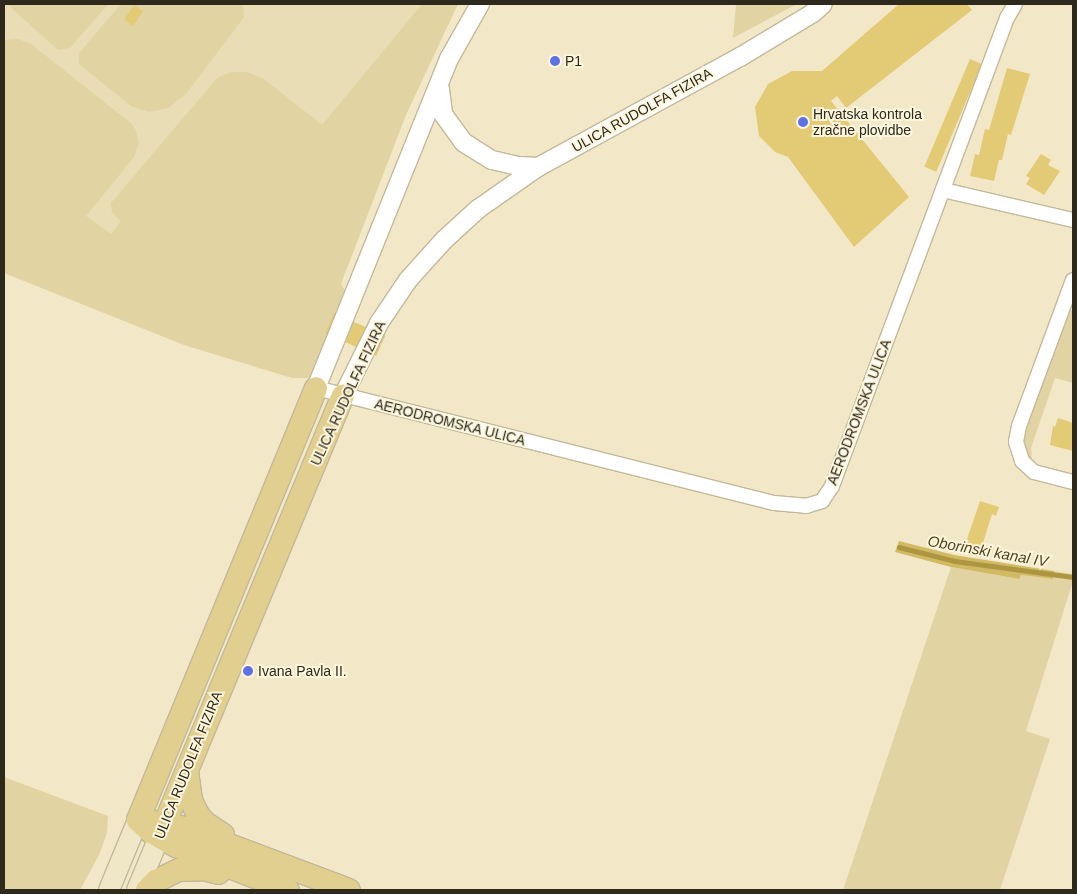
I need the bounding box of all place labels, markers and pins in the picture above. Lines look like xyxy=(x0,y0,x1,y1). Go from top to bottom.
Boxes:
place label: P1 xyxy=(565,53,582,69)
marker: P1 xyxy=(549,55,561,67)
place label: Hrvatska kontrola zračne plovidbe xyxy=(813,106,922,138)
marker: Hrvatska kontrola zračne plovidbe xyxy=(797,116,809,128)
place label: Ivana Pavla II. xyxy=(258,663,347,679)
marker: Ivana Pavla II. xyxy=(242,665,254,677)

